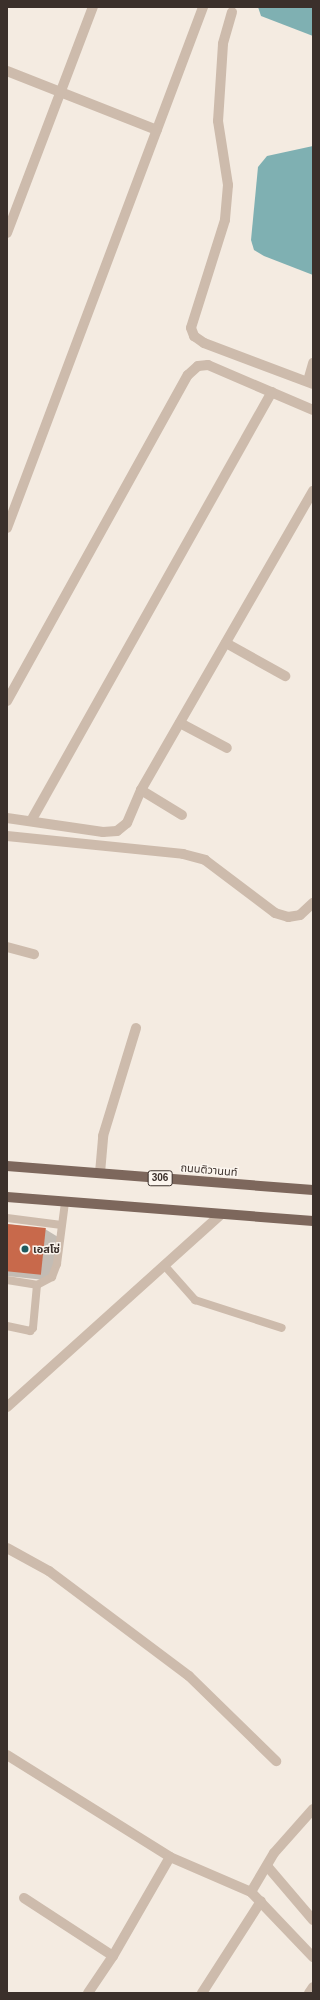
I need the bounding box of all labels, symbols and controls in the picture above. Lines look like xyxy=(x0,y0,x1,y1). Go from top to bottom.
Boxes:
street label: ถนนติวานนท์ xyxy=(180,1161,238,1179)
road number: 306 xyxy=(147,1170,173,1186)
place label: เอสโซ่ xyxy=(33,1242,60,1256)
marker: เอสโซ่ xyxy=(20,1244,30,1254)

